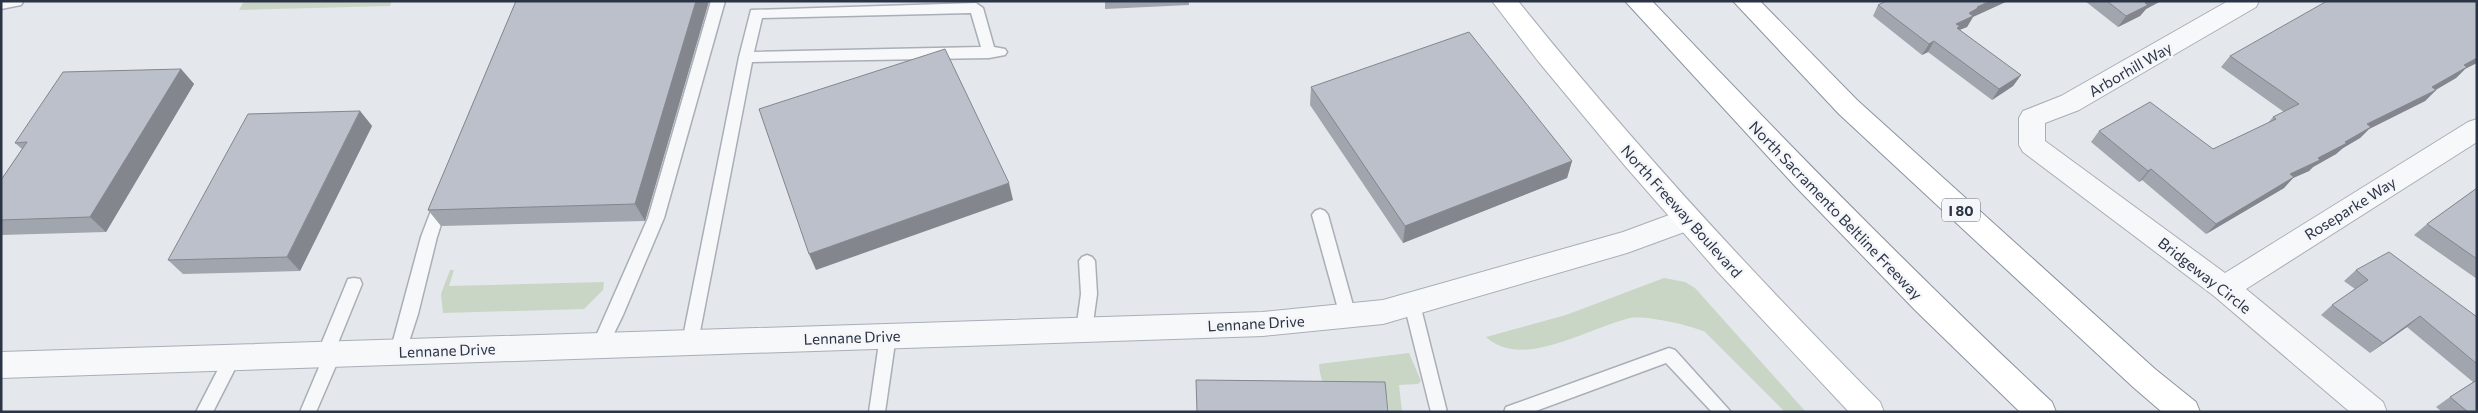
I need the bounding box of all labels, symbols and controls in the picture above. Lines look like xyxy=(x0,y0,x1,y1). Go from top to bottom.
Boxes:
street label: Arborhill Way xyxy=(2085,38,2175,100)
street label: North Sacramento Beltline Freeway xyxy=(1746,117,1926,303)
street label: North Freeway Boulevard xyxy=(1618,141,1746,281)
street label: Roseparke Way xyxy=(2301,173,2399,243)
road number: I 80 xyxy=(1942,198,1980,222)
street label: Bridgeway Circle xyxy=(2155,233,2255,317)
street label: Lennane Drive xyxy=(1207,311,1305,335)
street label: Lennane Drive xyxy=(803,326,901,348)
street label: Lennane Drive xyxy=(398,339,496,361)

